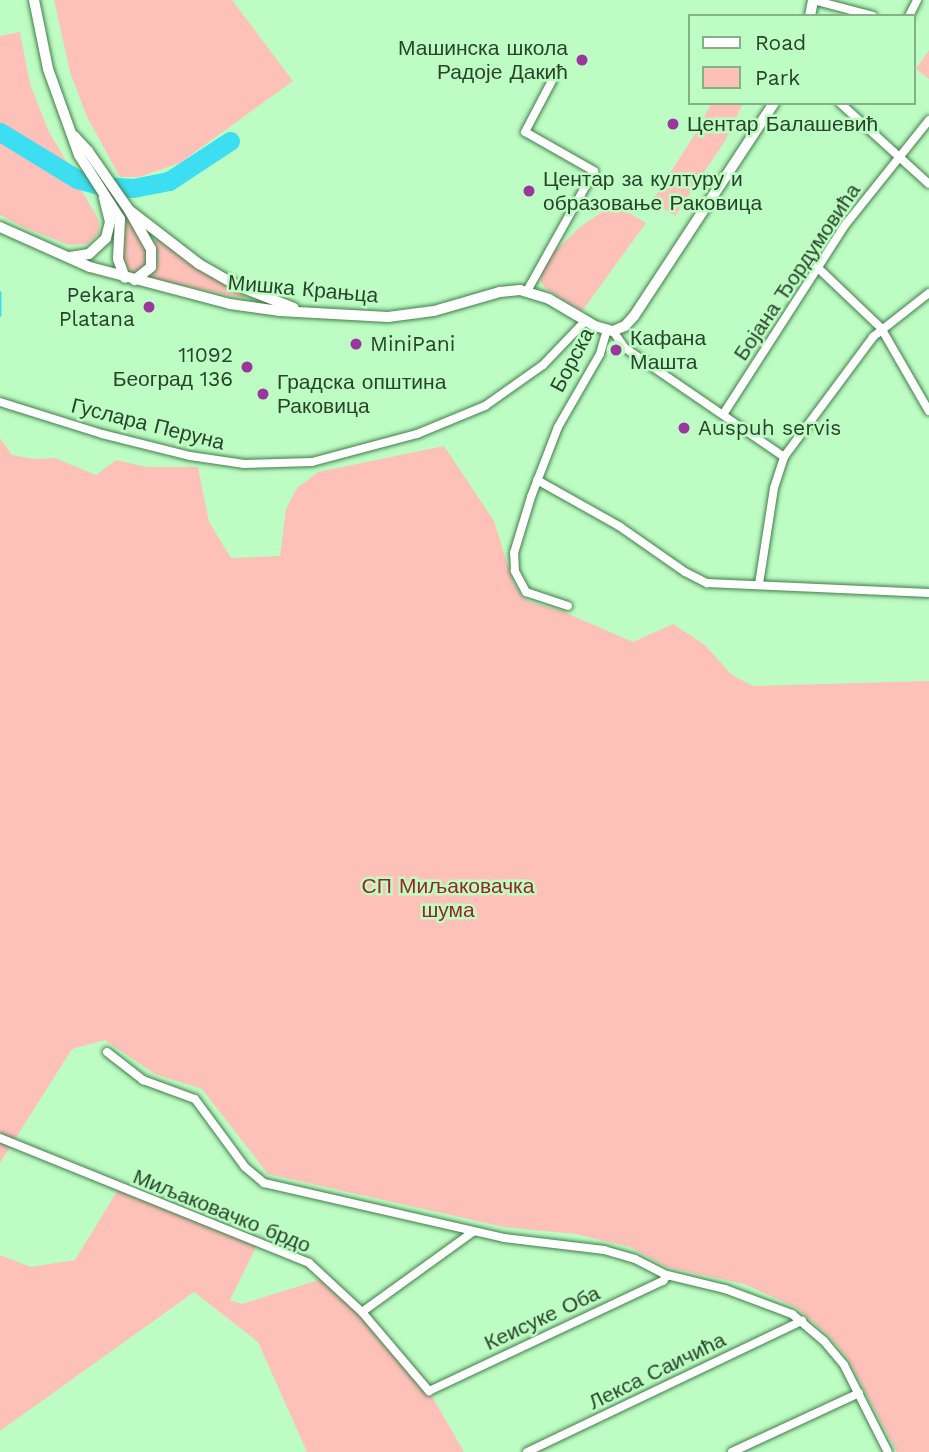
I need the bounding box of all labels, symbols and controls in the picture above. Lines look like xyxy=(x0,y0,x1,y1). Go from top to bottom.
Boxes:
legend xyxy=(688,14,915,105)
text: Road xyxy=(755,30,806,55)
place label: Машинска школа Радоје Дакић xyxy=(398,35,568,85)
marker: Машинска школа Радоје Дакић xyxy=(574,52,590,68)
text: Park xyxy=(755,65,800,90)
place label: Центар Балашевић xyxy=(687,111,878,137)
marker: Центар Балашевић xyxy=(665,116,681,132)
place label: Центар за културу и образовање Раковица xyxy=(543,166,762,216)
street label: Бојана Ђордумовића xyxy=(728,179,866,365)
marker: Центар за културу и образовање Раковица xyxy=(521,183,537,199)
street label: Мишка Крањца xyxy=(227,270,379,308)
place label: Pekara Platana xyxy=(59,282,135,332)
marker: Pekara Platana xyxy=(141,299,157,315)
street label: Борска xyxy=(545,324,599,396)
place label: Кафана Машта xyxy=(630,325,706,375)
place label: MiniPani xyxy=(370,331,455,357)
marker: MiniPani xyxy=(348,336,364,352)
place label: 11092 Београд 136 xyxy=(112,342,233,392)
marker: Кафана Машта xyxy=(608,342,624,358)
marker: 11092 Београд 136 xyxy=(239,359,255,375)
place label: Градска општина Раковица xyxy=(277,369,446,419)
marker: Градска општина Раковица xyxy=(255,386,271,402)
street label: Гуслара Перуна xyxy=(69,393,227,455)
place label: Auspuh servis xyxy=(698,415,841,441)
marker: Auspuh servis xyxy=(676,420,692,436)
park label: СП Миљаковачка шума xyxy=(362,873,534,923)
street label: Миљаковачко брдо xyxy=(129,1164,315,1258)
street label: Кеисуке Оба xyxy=(480,1280,604,1356)
street label: Лекса Саичића xyxy=(584,1327,730,1415)

